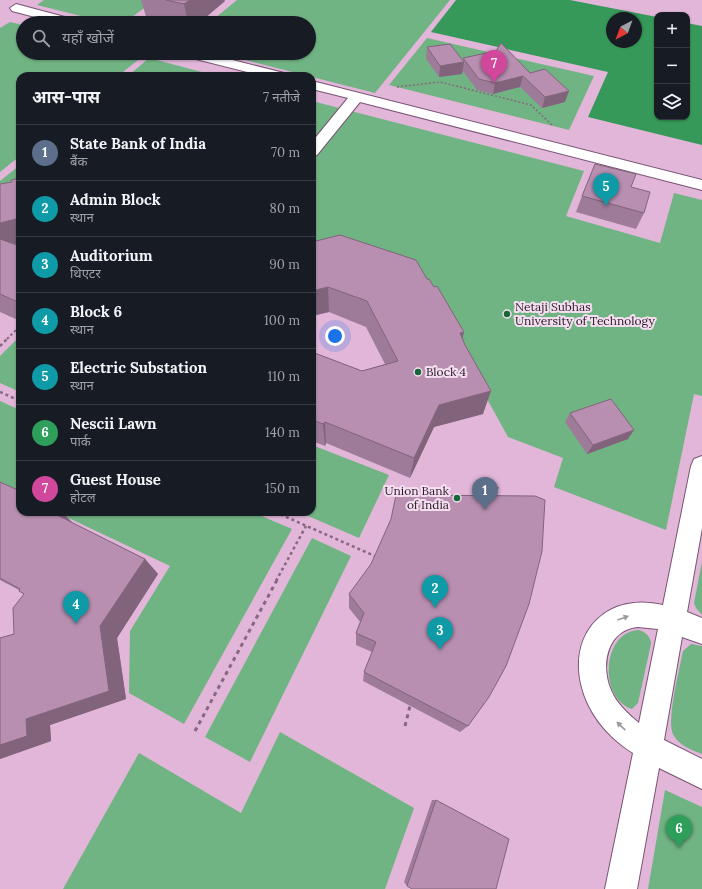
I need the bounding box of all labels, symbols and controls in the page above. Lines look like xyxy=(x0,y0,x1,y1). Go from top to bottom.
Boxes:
north arrow xyxy=(606,12,642,48)
map controls xyxy=(654,12,690,120)
button: + xyxy=(654,12,690,48)
search box xyxy=(16,16,316,60)
icon: search xyxy=(30,27,52,49)
text: यहाँ खोजें xyxy=(62,28,114,47)
button: − xyxy=(654,48,690,84)
pin: 7 xyxy=(481,50,507,83)
button: layers xyxy=(654,84,690,120)
text: आस-पास xyxy=(32,86,100,108)
text: 7 नतीजे xyxy=(263,89,300,106)
text: State Bank of India xyxy=(70,134,206,153)
text: 1 xyxy=(42,144,48,161)
text: 70 m xyxy=(271,144,300,161)
text: बैंक xyxy=(70,153,87,170)
pin: 5 xyxy=(593,173,619,206)
text: Admin Block xyxy=(70,190,161,209)
text: 2 xyxy=(42,200,48,217)
text: 80 m xyxy=(270,200,300,217)
text: स्थान xyxy=(70,209,94,226)
text: Auditorium xyxy=(70,246,153,265)
text: 3 xyxy=(41,256,49,273)
text: 90 m xyxy=(269,256,300,273)
text: थिएटर xyxy=(70,265,101,282)
place label: Netaji Subhas University of Technology xyxy=(515,299,655,328)
text: Block 6 xyxy=(70,302,122,321)
marker: Netaji Subhas University of Technology xyxy=(502,309,512,319)
text: 4 xyxy=(41,312,49,329)
text: 100 m xyxy=(264,312,300,329)
text: स्थान xyxy=(70,321,94,338)
your location xyxy=(325,326,345,346)
text: Electric Substation xyxy=(70,358,207,377)
place label: Block 4 xyxy=(426,364,467,379)
marker: Block 4 xyxy=(413,367,423,377)
text: 5 xyxy=(41,368,49,385)
text: 110 m xyxy=(267,368,300,385)
text: स्थान xyxy=(70,377,94,394)
text: Nescii Lawn xyxy=(70,414,157,433)
text: 6 xyxy=(41,424,49,441)
text: 140 m xyxy=(265,424,300,441)
text: पार्क xyxy=(70,433,91,450)
text: Guest House xyxy=(70,470,161,489)
pin: 1 xyxy=(472,477,498,510)
text: 7 xyxy=(42,480,48,497)
text: 150 m xyxy=(265,480,300,497)
place label: Union Bank of India xyxy=(384,483,450,512)
text: होटल xyxy=(70,489,96,506)
marker: Union Bank of India xyxy=(452,493,462,503)
pin: 2 xyxy=(422,575,448,608)
pin: 4 xyxy=(63,591,89,624)
one-way arrow xyxy=(617,614,629,620)
pin: 3 xyxy=(427,617,453,650)
one-way arrow xyxy=(616,721,626,730)
pin: 6 xyxy=(666,815,692,848)

